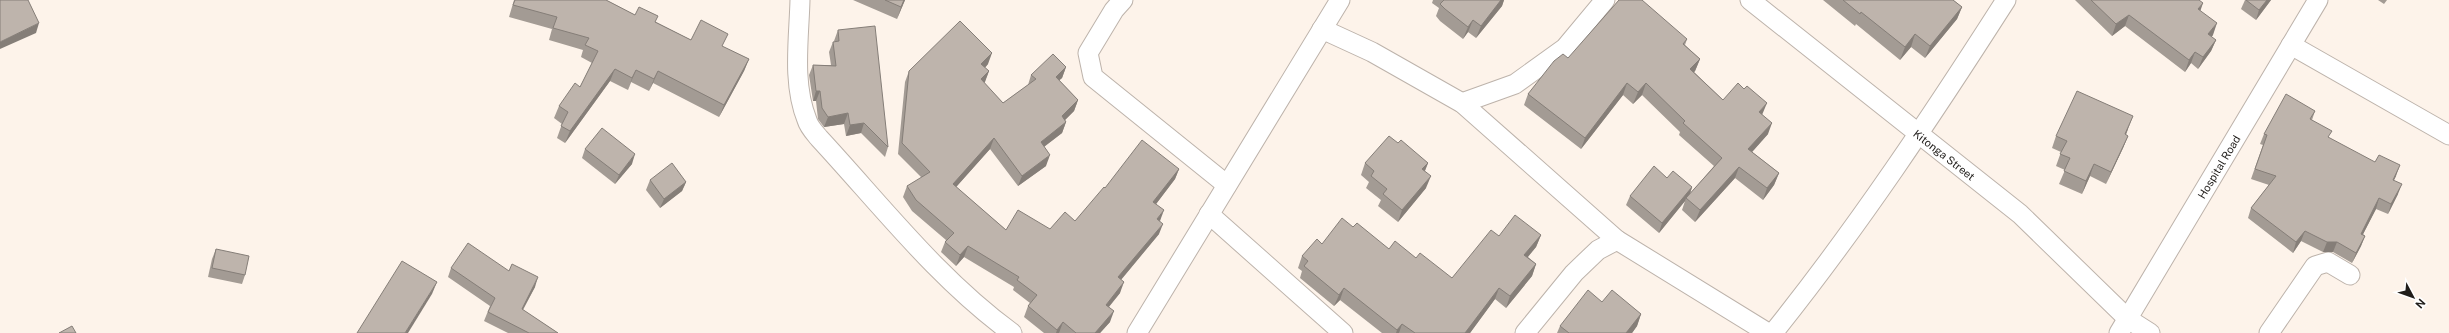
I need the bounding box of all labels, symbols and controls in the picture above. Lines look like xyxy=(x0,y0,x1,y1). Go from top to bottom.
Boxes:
street label: Kitonga Street xyxy=(1911,127,1977,183)
street label: Hospital Road xyxy=(2195,133,2243,201)
north arrow xyxy=(2393,277,2433,317)
text: N xyxy=(2413,296,2428,311)

